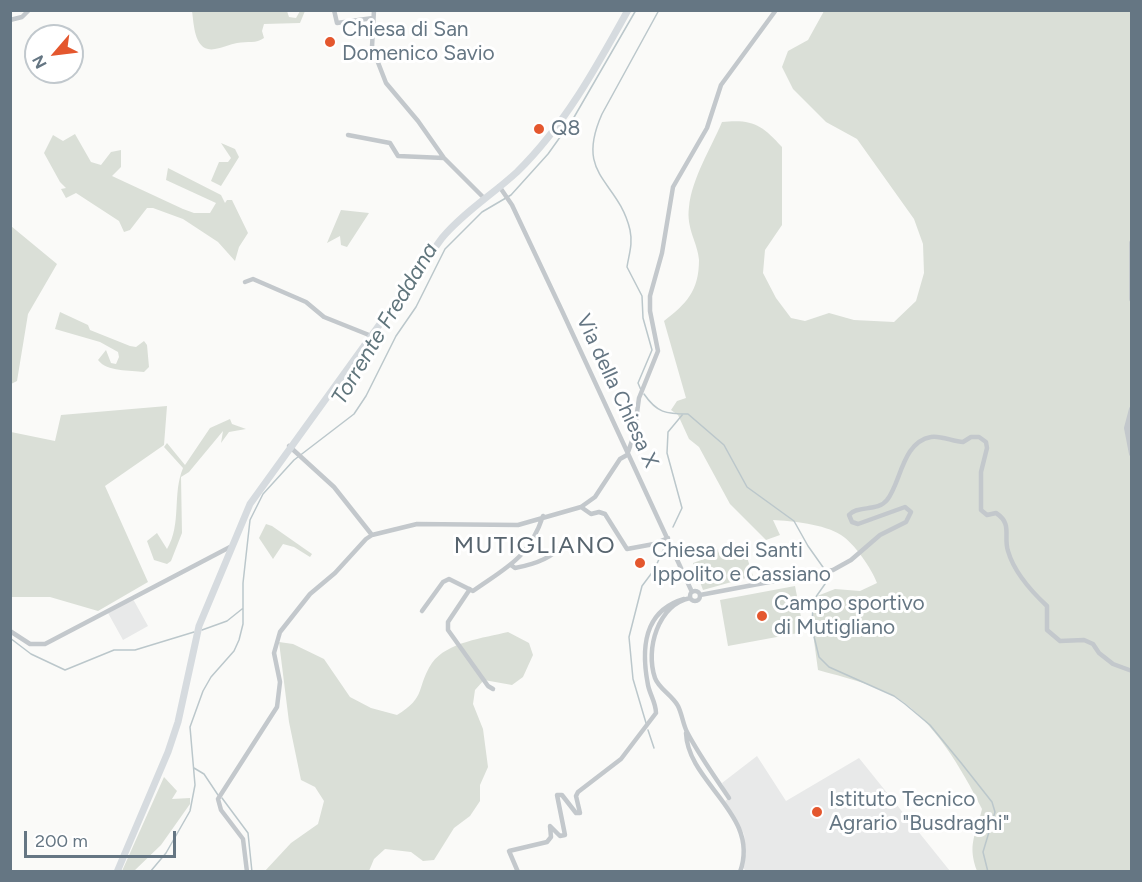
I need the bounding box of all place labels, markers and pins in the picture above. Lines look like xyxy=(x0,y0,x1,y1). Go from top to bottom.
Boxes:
place label: Chiesa di San Domenico Savio xyxy=(342,17,495,67)
marker: Chiesa di San Domenico Savio xyxy=(323,35,337,49)
place label: Q8 xyxy=(551,116,580,142)
marker: Q8 xyxy=(532,122,546,136)
place label: Chiesa dei Santi Ippolito e Cassiano xyxy=(652,538,831,588)
marker: Chiesa dei Santi Ippolito e Cassiano xyxy=(633,556,647,570)
place label: Campo sportivo di Mutigliano xyxy=(774,591,925,641)
marker: Campo sportivo di Mutigliano xyxy=(755,609,769,623)
place label: Istituto Tecnico Agrario "Busdraghi" xyxy=(829,787,1009,837)
marker: Istituto Tecnico Agrario "Busdraghi" xyxy=(810,805,824,819)

